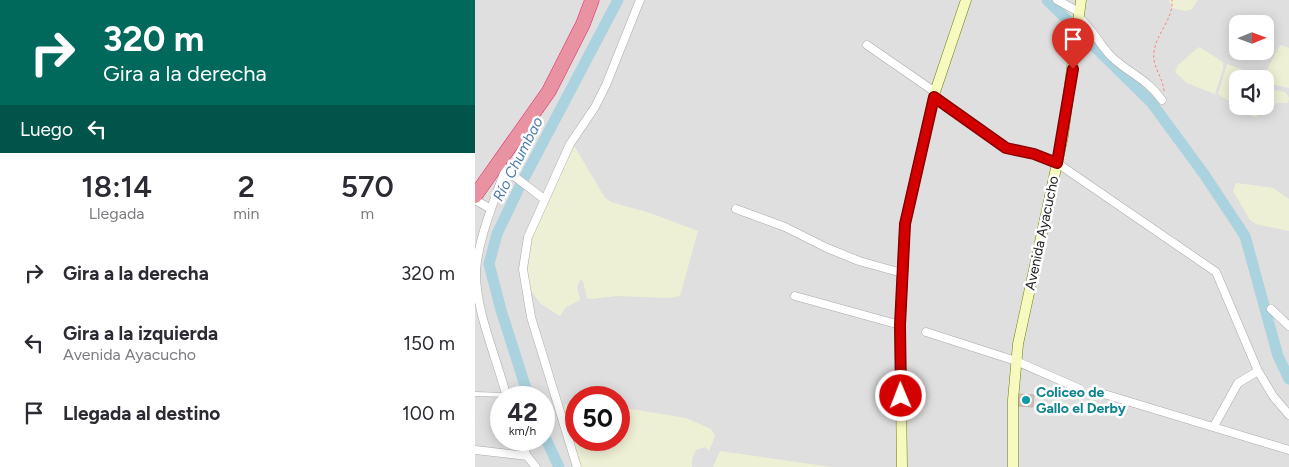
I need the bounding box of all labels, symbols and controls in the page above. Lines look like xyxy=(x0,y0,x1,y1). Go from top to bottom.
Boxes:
north arrow xyxy=(1229,15,1274,60)
map controls xyxy=(1229,15,1274,115)
text: 320 m xyxy=(103,18,204,60)
pin xyxy=(1052,18,1094,69)
icon: right xyxy=(20,20,85,85)
icon: arrive xyxy=(1059,25,1087,53)
text: Gira a la derecha xyxy=(103,60,267,87)
button: sound xyxy=(1229,70,1274,115)
water label: Río Chumbao xyxy=(489,114,547,204)
icon: left xyxy=(83,115,111,143)
text: Luego xyxy=(20,118,73,141)
text: 18:14 xyxy=(81,168,152,205)
text: 2 xyxy=(238,168,255,205)
text: 570 xyxy=(341,168,394,205)
street label: Avenida Ayacucho xyxy=(1022,174,1062,292)
text: Llegada xyxy=(89,204,144,223)
text: min xyxy=(233,204,259,223)
text: m xyxy=(360,204,374,223)
icon: right xyxy=(20,259,48,287)
text: Gira a la derecha xyxy=(63,262,209,285)
text: 320 m xyxy=(401,262,455,285)
text: Gira a la izquierda xyxy=(63,322,218,345)
icon: left xyxy=(20,329,48,357)
text: 150 m xyxy=(403,332,455,355)
text: Avenida Ayacucho xyxy=(63,345,196,364)
position arrow xyxy=(874,369,926,421)
place label: Coliceo de Gallo el Derby xyxy=(1036,384,1127,417)
speed limit sign: 50 xyxy=(565,386,630,451)
marker: Coliceo de Gallo el Derby xyxy=(1020,394,1032,406)
text: 42 xyxy=(507,397,538,427)
icon: arrive xyxy=(20,399,48,427)
text: Llegada al destino xyxy=(63,402,220,425)
text: 100 m xyxy=(402,402,455,425)
text: km/h xyxy=(509,424,536,438)

